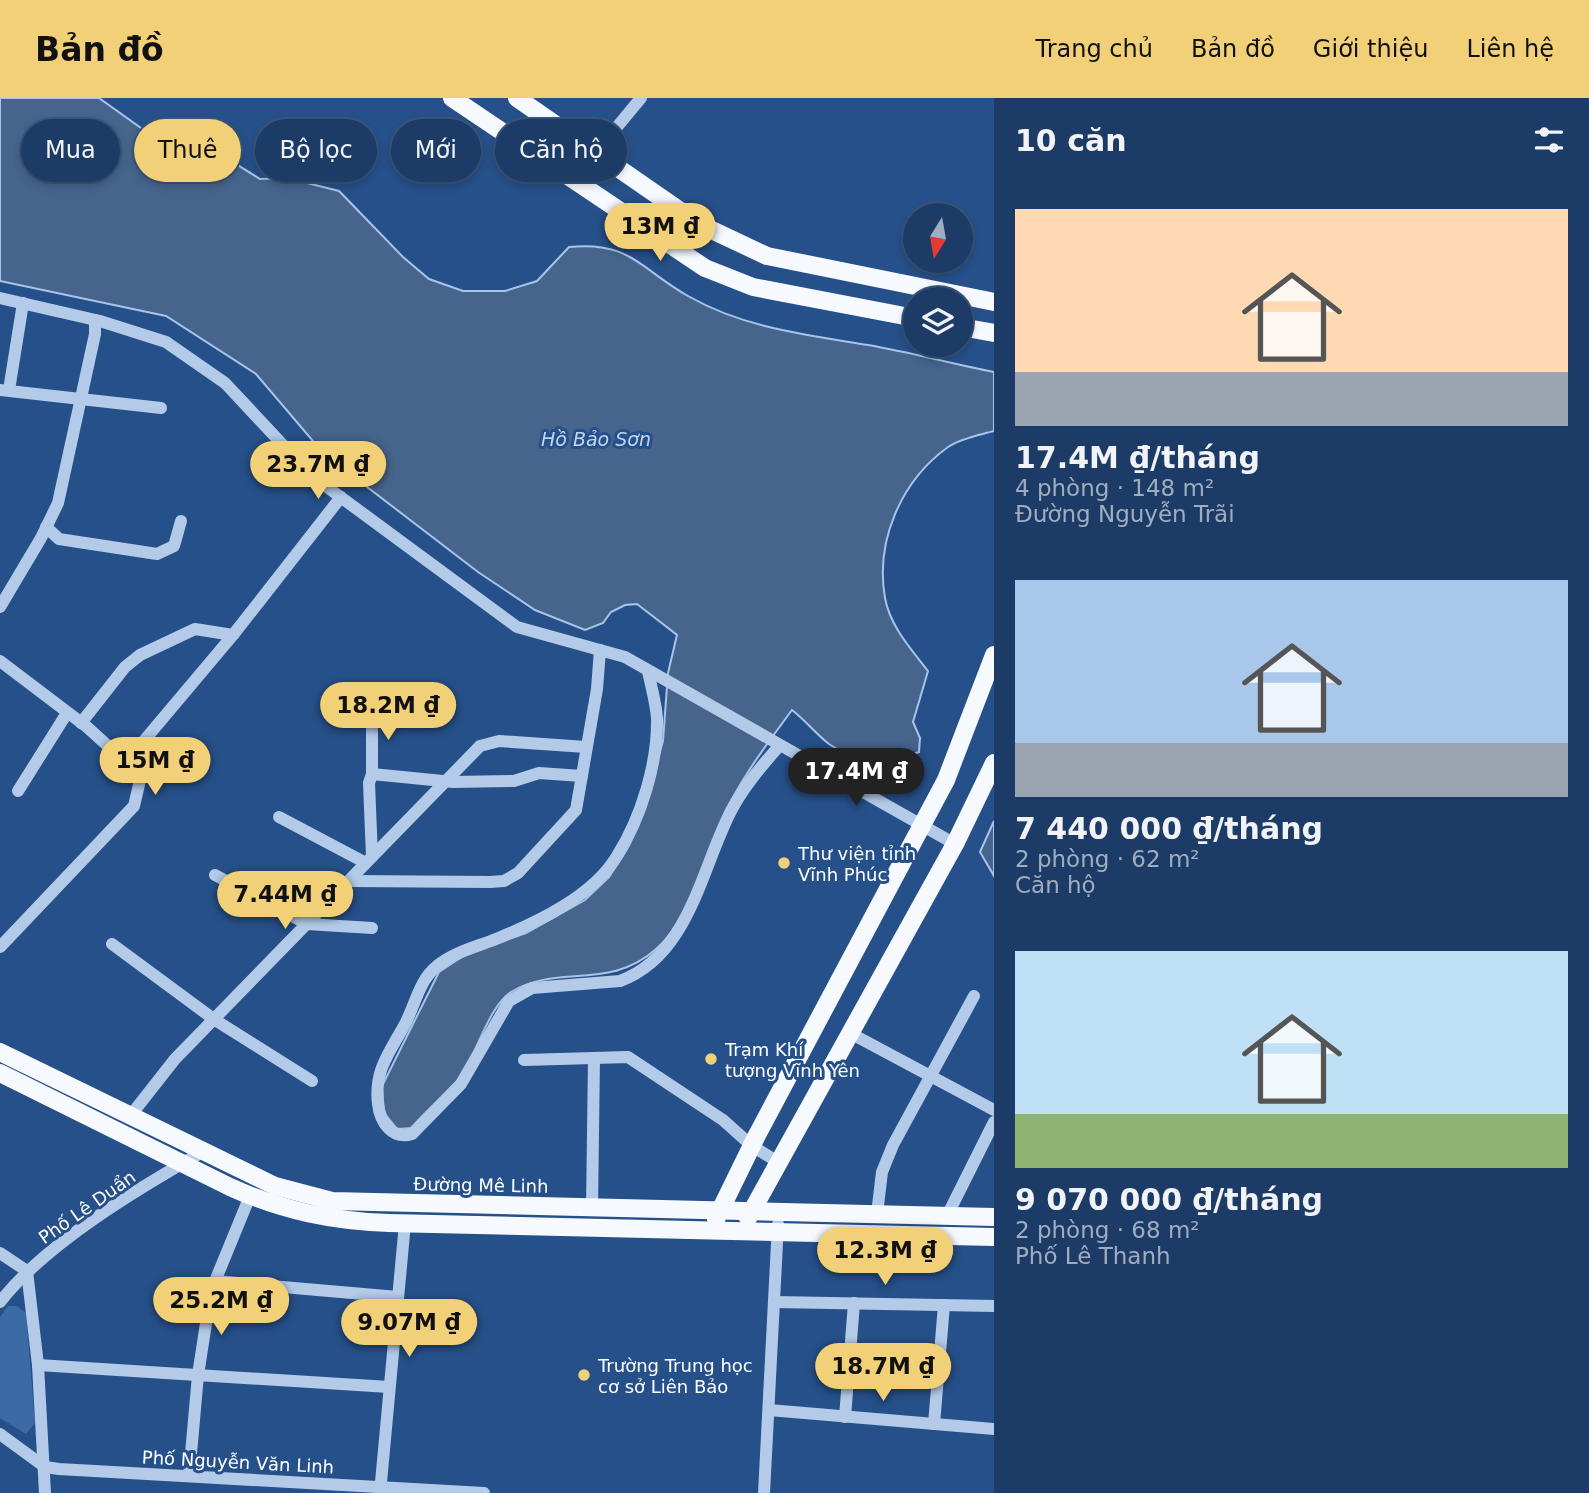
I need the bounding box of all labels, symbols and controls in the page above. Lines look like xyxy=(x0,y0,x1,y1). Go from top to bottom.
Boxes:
text: Bản đồ xyxy=(35,30,164,69)
text: Trang chủ xyxy=(1036,35,1153,63)
text: Bản đồ xyxy=(1191,35,1275,63)
text: Giới thiệu xyxy=(1313,35,1428,63)
text: Liên hệ xyxy=(1466,35,1554,63)
chip: Mua xyxy=(21,119,120,182)
chip: Thuê xyxy=(134,119,241,182)
chip: Bộ lọc xyxy=(255,119,377,182)
chip: Mới xyxy=(391,119,481,182)
chip: Căn hộ xyxy=(495,119,627,182)
icon: filters xyxy=(1530,121,1568,159)
text: 10 căn xyxy=(1015,123,1127,158)
north arrow xyxy=(903,203,973,273)
map controls xyxy=(903,203,973,357)
pin: 13M ₫ xyxy=(611,204,709,263)
text: 13M ₫ xyxy=(621,213,699,239)
icon: home xyxy=(1229,254,1355,380)
button: layers xyxy=(903,287,973,357)
water label: Hồ Bảo Sơn xyxy=(541,428,651,450)
text: 17.4M ₫/tháng xyxy=(1015,440,1260,475)
pin: 23.7M ₫ xyxy=(253,442,383,501)
text: 23.7M ₫ xyxy=(266,451,370,477)
text: 4 phòng · 148 m² xyxy=(1015,475,1214,501)
text: Đường Nguyễn Trãi xyxy=(1015,501,1235,527)
icon: home xyxy=(1229,625,1355,751)
pin: 18.2M ₫ xyxy=(323,682,453,742)
text: 18.2M ₫ xyxy=(336,692,440,718)
pin: 15M ₫ xyxy=(106,738,204,797)
text: 15M ₫ xyxy=(116,747,194,773)
pin: 17.4M ₫ xyxy=(791,748,921,808)
text: 17.4M ₫ xyxy=(804,758,908,784)
text: 7 440 000 ₫/tháng xyxy=(1015,811,1323,846)
place label: Thư viện tỉnh Vĩnh Phúc xyxy=(797,843,916,885)
text: 2 phòng · 62 m² xyxy=(1015,846,1200,872)
marker: Thư viện tỉnh Vĩnh Phúc xyxy=(776,855,792,871)
pin: 7.44M ₫ xyxy=(220,872,350,931)
text: Căn hộ xyxy=(1015,872,1096,898)
text: 7.44M ₫ xyxy=(233,881,337,907)
icon: home xyxy=(1229,996,1355,1122)
place label: Trạm Khí tượng Vĩnh Yên xyxy=(724,1039,860,1081)
marker: Trạm Khí tượng Vĩnh Yên xyxy=(703,1051,719,1067)
street label: Phố Lê Duẩn xyxy=(35,1166,139,1248)
street label: Đường Mê Linh xyxy=(413,1173,549,1197)
text: 9 070 000 ₫/tháng xyxy=(1015,1182,1323,1217)
text: 2 phòng · 68 m² xyxy=(1015,1217,1200,1243)
pin: 12.3M ₫ xyxy=(820,1228,950,1287)
text: 12.3M ₫ xyxy=(833,1237,937,1263)
text: Phố Lê Thanh xyxy=(1015,1243,1171,1269)
pin: 25.2M ₫ xyxy=(156,1278,286,1337)
text: 25.2M ₫ xyxy=(169,1287,273,1313)
pin: 9.07M ₫ xyxy=(344,1300,474,1359)
text: 9.07M ₫ xyxy=(357,1309,461,1335)
pin: 18.7M ₫ xyxy=(818,1344,948,1403)
text: 18.7M ₫ xyxy=(831,1353,935,1379)
place label: Trường Trung học cơ sở Liên Bảo xyxy=(597,1355,753,1397)
marker: Trường Trung học cơ sở Liên Bảo xyxy=(576,1367,592,1383)
street label: Phố Nguyễn Văn Linh xyxy=(141,1446,335,1478)

